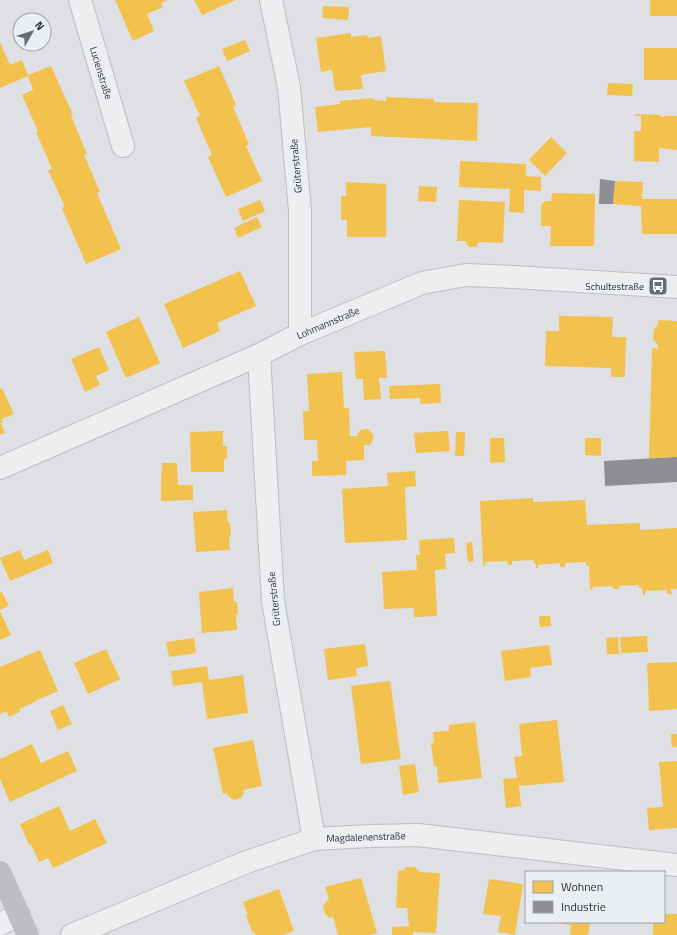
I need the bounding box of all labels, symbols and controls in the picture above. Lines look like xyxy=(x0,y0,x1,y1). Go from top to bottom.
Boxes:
north arrow xyxy=(12,12,52,52)
text: N xyxy=(31,18,48,34)
street label: Lucienstraße xyxy=(86,45,116,101)
street label: Grüterstraße xyxy=(286,138,306,194)
bus stop icon: Schultestraße xyxy=(647,275,669,297)
place label: Schultestraße xyxy=(585,279,644,294)
street label: Lohmannstraße xyxy=(294,303,362,343)
street label: Grüterstraße xyxy=(264,571,284,627)
street label: Magdalenenstraße xyxy=(326,828,406,846)
legend xyxy=(525,871,665,923)
text: Wohnen xyxy=(561,877,603,896)
text: Industrie xyxy=(561,897,606,916)

